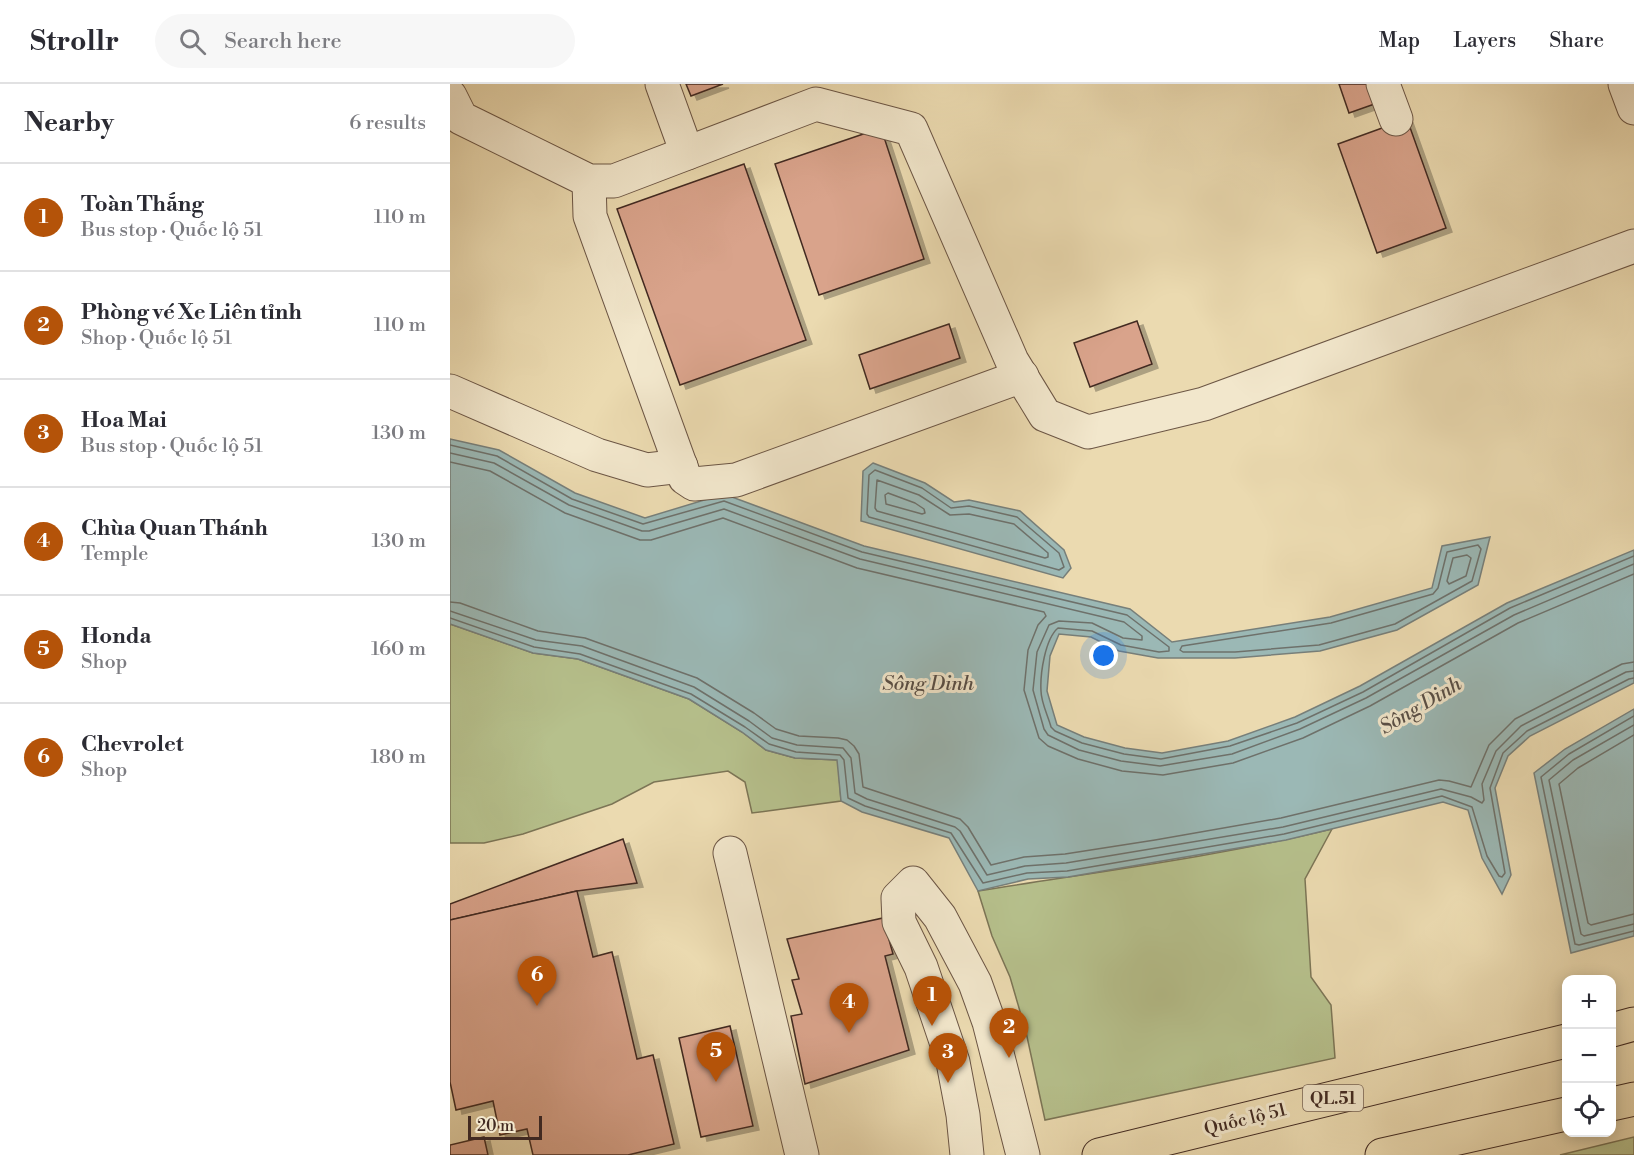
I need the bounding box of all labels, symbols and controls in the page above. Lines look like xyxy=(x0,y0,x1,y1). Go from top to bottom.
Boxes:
search box xyxy=(155,14,575,68)
text: Strollr xyxy=(30,24,119,59)
icon: search xyxy=(176,25,209,58)
text: Search here xyxy=(224,28,342,55)
text: Map xyxy=(1379,28,1420,54)
text: Layers xyxy=(1453,28,1516,54)
text: Share xyxy=(1549,28,1604,54)
text: Nearby xyxy=(24,107,114,139)
text: 6 results xyxy=(349,111,426,136)
text: Toàn Thắng xyxy=(81,191,204,218)
text: 1 xyxy=(39,205,48,230)
text: 110 m xyxy=(374,205,426,230)
text: Bus stop · Quốc lộ 51 xyxy=(81,218,263,243)
text: Phòng vé Xe Liên tỉnh xyxy=(81,299,302,326)
text: 2 xyxy=(37,313,50,338)
text: 110 m xyxy=(374,313,426,338)
text: Shop · Quốc lộ 51 xyxy=(81,326,232,351)
text: Hoa Mai xyxy=(81,407,167,434)
text: 3 xyxy=(37,421,50,446)
text: 130 m xyxy=(371,421,426,446)
text: Bus stop · Quốc lộ 51 xyxy=(81,434,263,459)
text: Chùa Quan Thánh xyxy=(81,515,268,542)
text: 4 xyxy=(37,529,50,554)
text: 130 m xyxy=(371,529,426,554)
text: Temple xyxy=(81,542,148,567)
text: Honda xyxy=(81,623,151,650)
text: 5 xyxy=(37,637,50,662)
text: 160 m xyxy=(371,637,426,662)
your location xyxy=(1089,641,1118,670)
text: Shop xyxy=(81,650,127,675)
water label: Sông Dinh xyxy=(882,672,975,697)
water label: Sông Dinh xyxy=(1375,672,1467,741)
text: Chevrolet xyxy=(81,731,184,758)
text: 6 xyxy=(37,745,50,770)
text: 180 m xyxy=(371,745,426,770)
text: Shop xyxy=(81,758,127,783)
pin: 6 xyxy=(518,956,556,1006)
map controls xyxy=(1562,975,1616,1137)
button: + xyxy=(1562,975,1616,1029)
pin: 1 xyxy=(912,976,952,1026)
pin: 4 xyxy=(830,984,868,1033)
pin: 2 xyxy=(990,1008,1028,1058)
button: − xyxy=(1562,1029,1616,1083)
pin: 5 xyxy=(696,1032,736,1082)
pin: 3 xyxy=(928,1034,968,1083)
button: locate xyxy=(1562,1083,1616,1137)
road number: QL.51 xyxy=(1303,1085,1363,1111)
street label: Quốc lộ 51 xyxy=(1202,1098,1289,1141)
scale bar xyxy=(468,1113,542,1140)
text: 20 m xyxy=(477,1116,514,1136)

